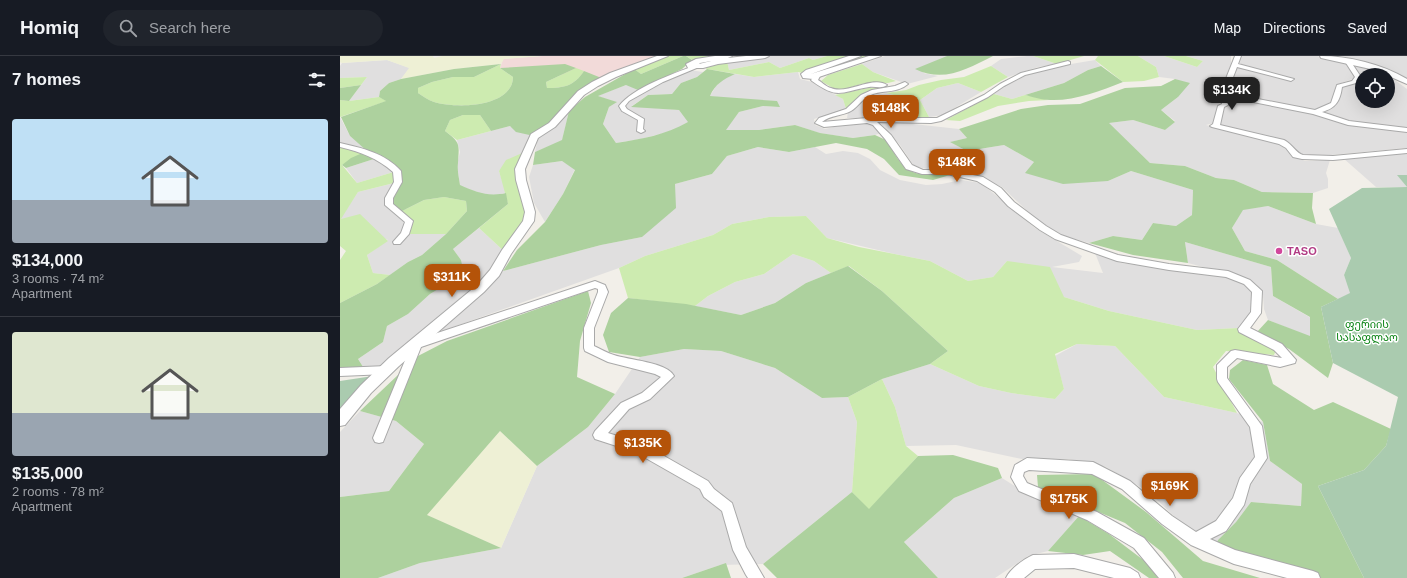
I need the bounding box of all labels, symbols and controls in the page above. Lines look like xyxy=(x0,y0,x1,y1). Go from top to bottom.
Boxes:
search box xyxy=(103,10,383,46)
text: Homiq xyxy=(20,17,79,38)
icon: search xyxy=(117,17,139,39)
text: Search here xyxy=(149,19,231,36)
text: Map xyxy=(1214,20,1241,36)
text: Directions xyxy=(1263,20,1325,36)
text: Saved xyxy=(1347,20,1387,36)
map controls xyxy=(1355,68,1395,108)
button: locate xyxy=(1355,68,1395,108)
icon: filters xyxy=(306,69,328,91)
text: 7 homes xyxy=(12,70,81,89)
pin: $134K xyxy=(1204,77,1260,111)
text: $134K xyxy=(1213,82,1251,97)
pin: $148K xyxy=(863,95,919,129)
text: $148K xyxy=(872,100,910,115)
icon: home xyxy=(134,145,206,217)
pin: $148K xyxy=(929,149,985,183)
text: $148K xyxy=(938,154,976,169)
place label: TASO xyxy=(1287,245,1317,257)
marker: TASO xyxy=(1274,246,1284,256)
text: $134,000 xyxy=(12,251,83,270)
pin: $311K xyxy=(424,264,480,298)
text: $311K xyxy=(433,269,471,284)
text: 3 rooms · 74 m² xyxy=(12,271,104,286)
text: Apartment xyxy=(12,286,72,301)
park label: ფერიის სასაფლაო xyxy=(1336,318,1398,344)
icon: home xyxy=(134,358,206,430)
pin: $135K xyxy=(615,430,671,464)
text: $135K xyxy=(624,435,662,450)
text: $135,000 xyxy=(12,464,83,483)
pin: $169K xyxy=(1142,473,1198,507)
text: $169K xyxy=(1151,478,1189,493)
text: 2 rooms · 78 m² xyxy=(12,484,104,499)
pin: $175K xyxy=(1041,486,1097,520)
text: $175K xyxy=(1050,491,1088,506)
text: Apartment xyxy=(12,499,72,514)

